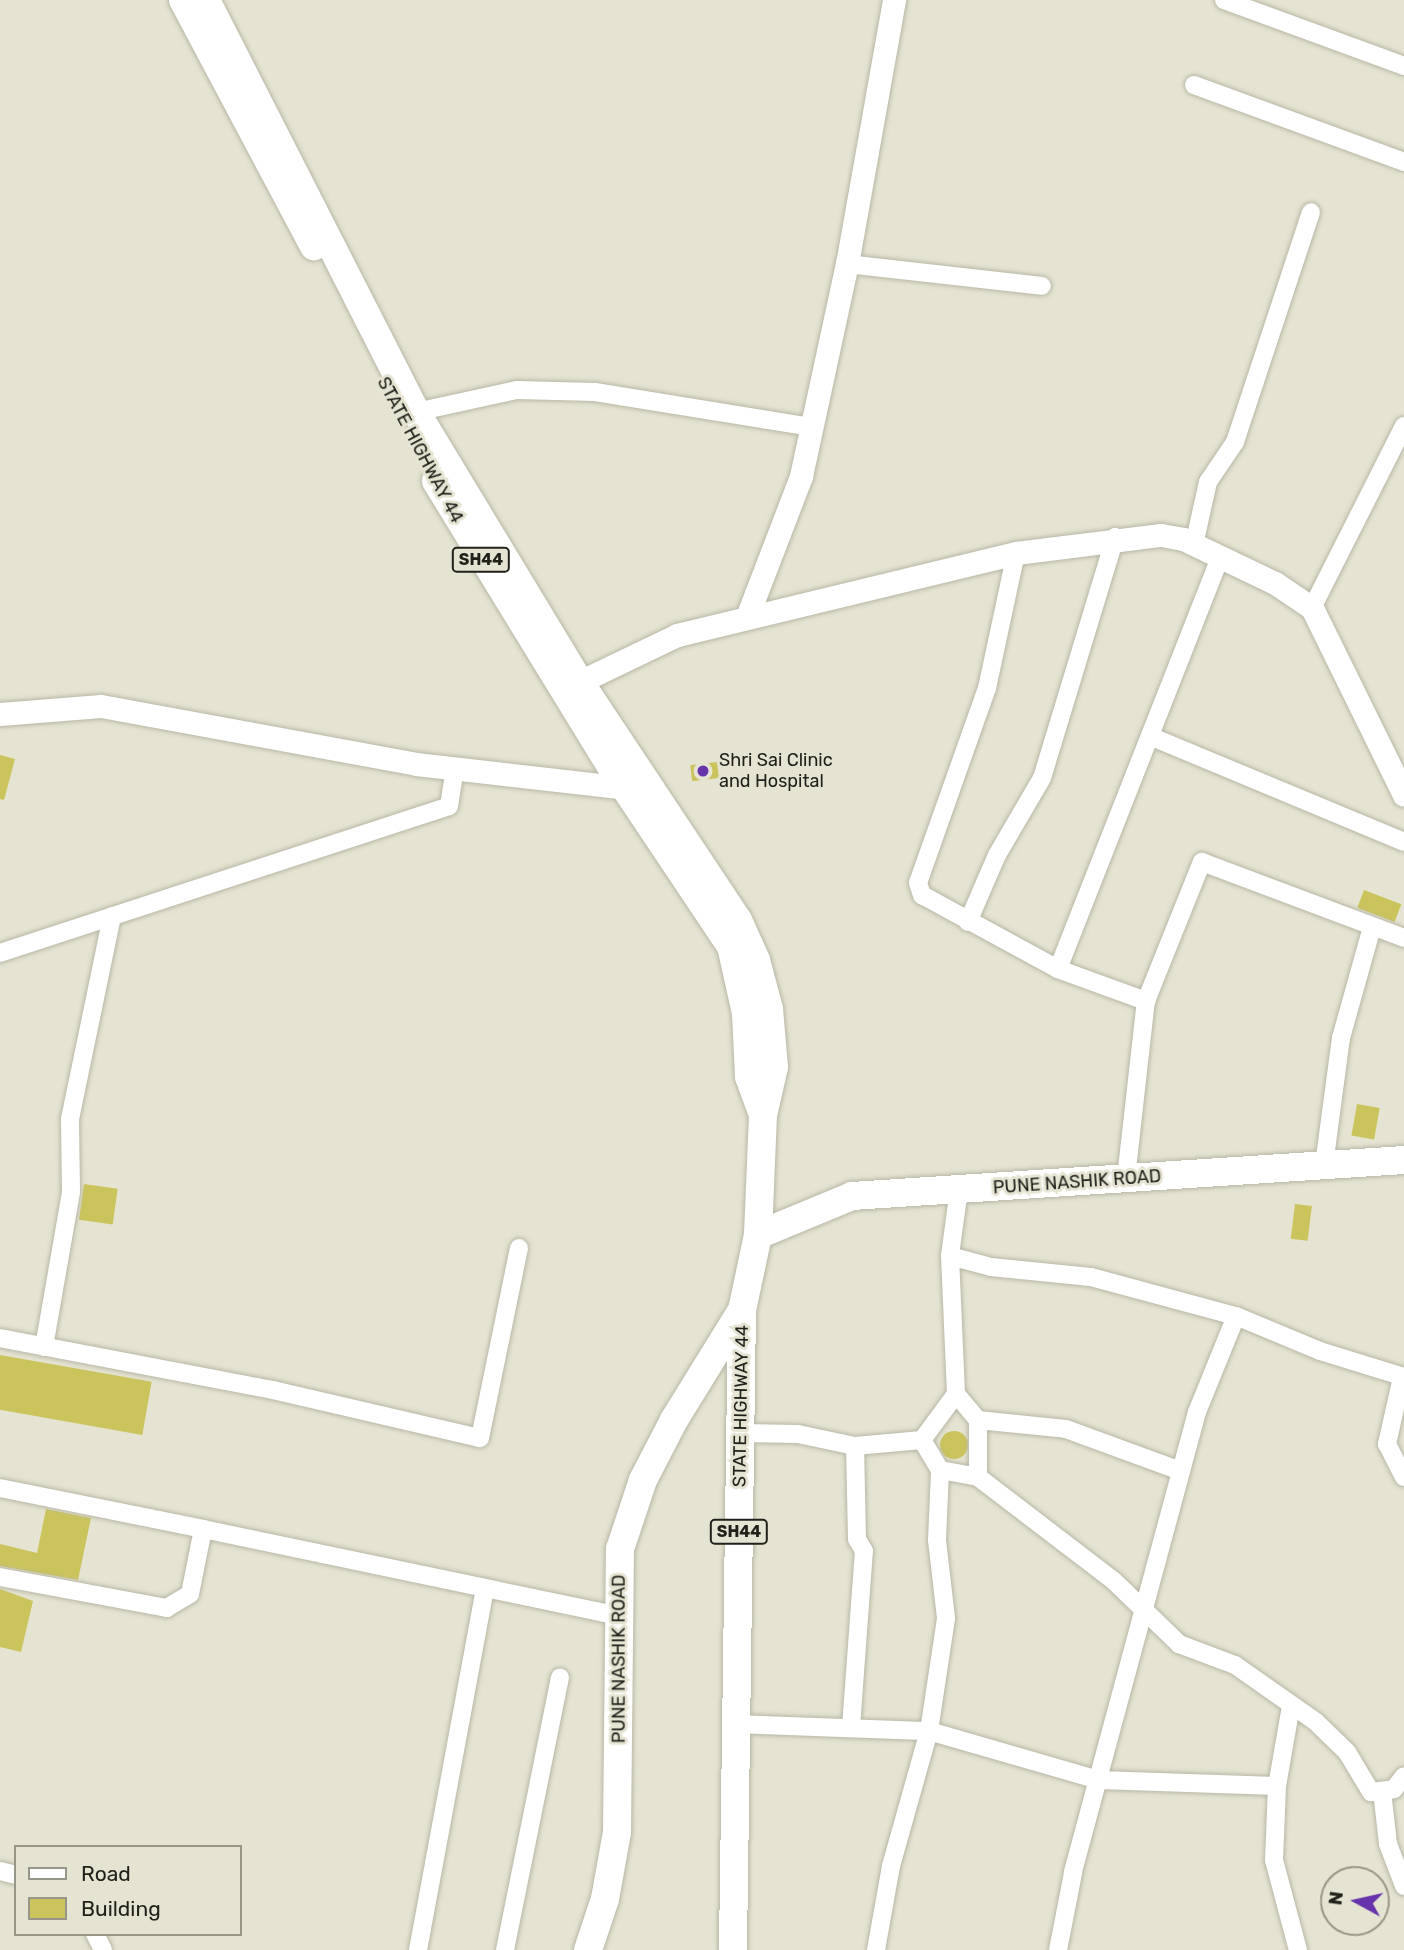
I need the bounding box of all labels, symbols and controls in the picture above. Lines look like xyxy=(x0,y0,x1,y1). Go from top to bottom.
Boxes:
street label: STATE HIGHWAY 44 xyxy=(372,373,468,527)
road number: SH44 xyxy=(451,548,511,572)
place label: Shri Sai Clinic and Hospital xyxy=(719,750,833,792)
marker: Shri Sai Clinic and Hospital xyxy=(693,761,713,781)
street label: PUNE NASHIK ROAD xyxy=(992,1165,1162,1199)
street label: STATE HIGHWAY 44 xyxy=(729,1325,753,1487)
road number: SH44 xyxy=(709,1520,769,1544)
street label: PUNE NASHIK ROAD xyxy=(608,1575,630,1743)
legend xyxy=(14,1845,242,1936)
text: Road xyxy=(81,1861,131,1886)
north arrow xyxy=(1320,1866,1390,1936)
text: N xyxy=(1323,1890,1348,1907)
text: Building xyxy=(81,1896,161,1921)

